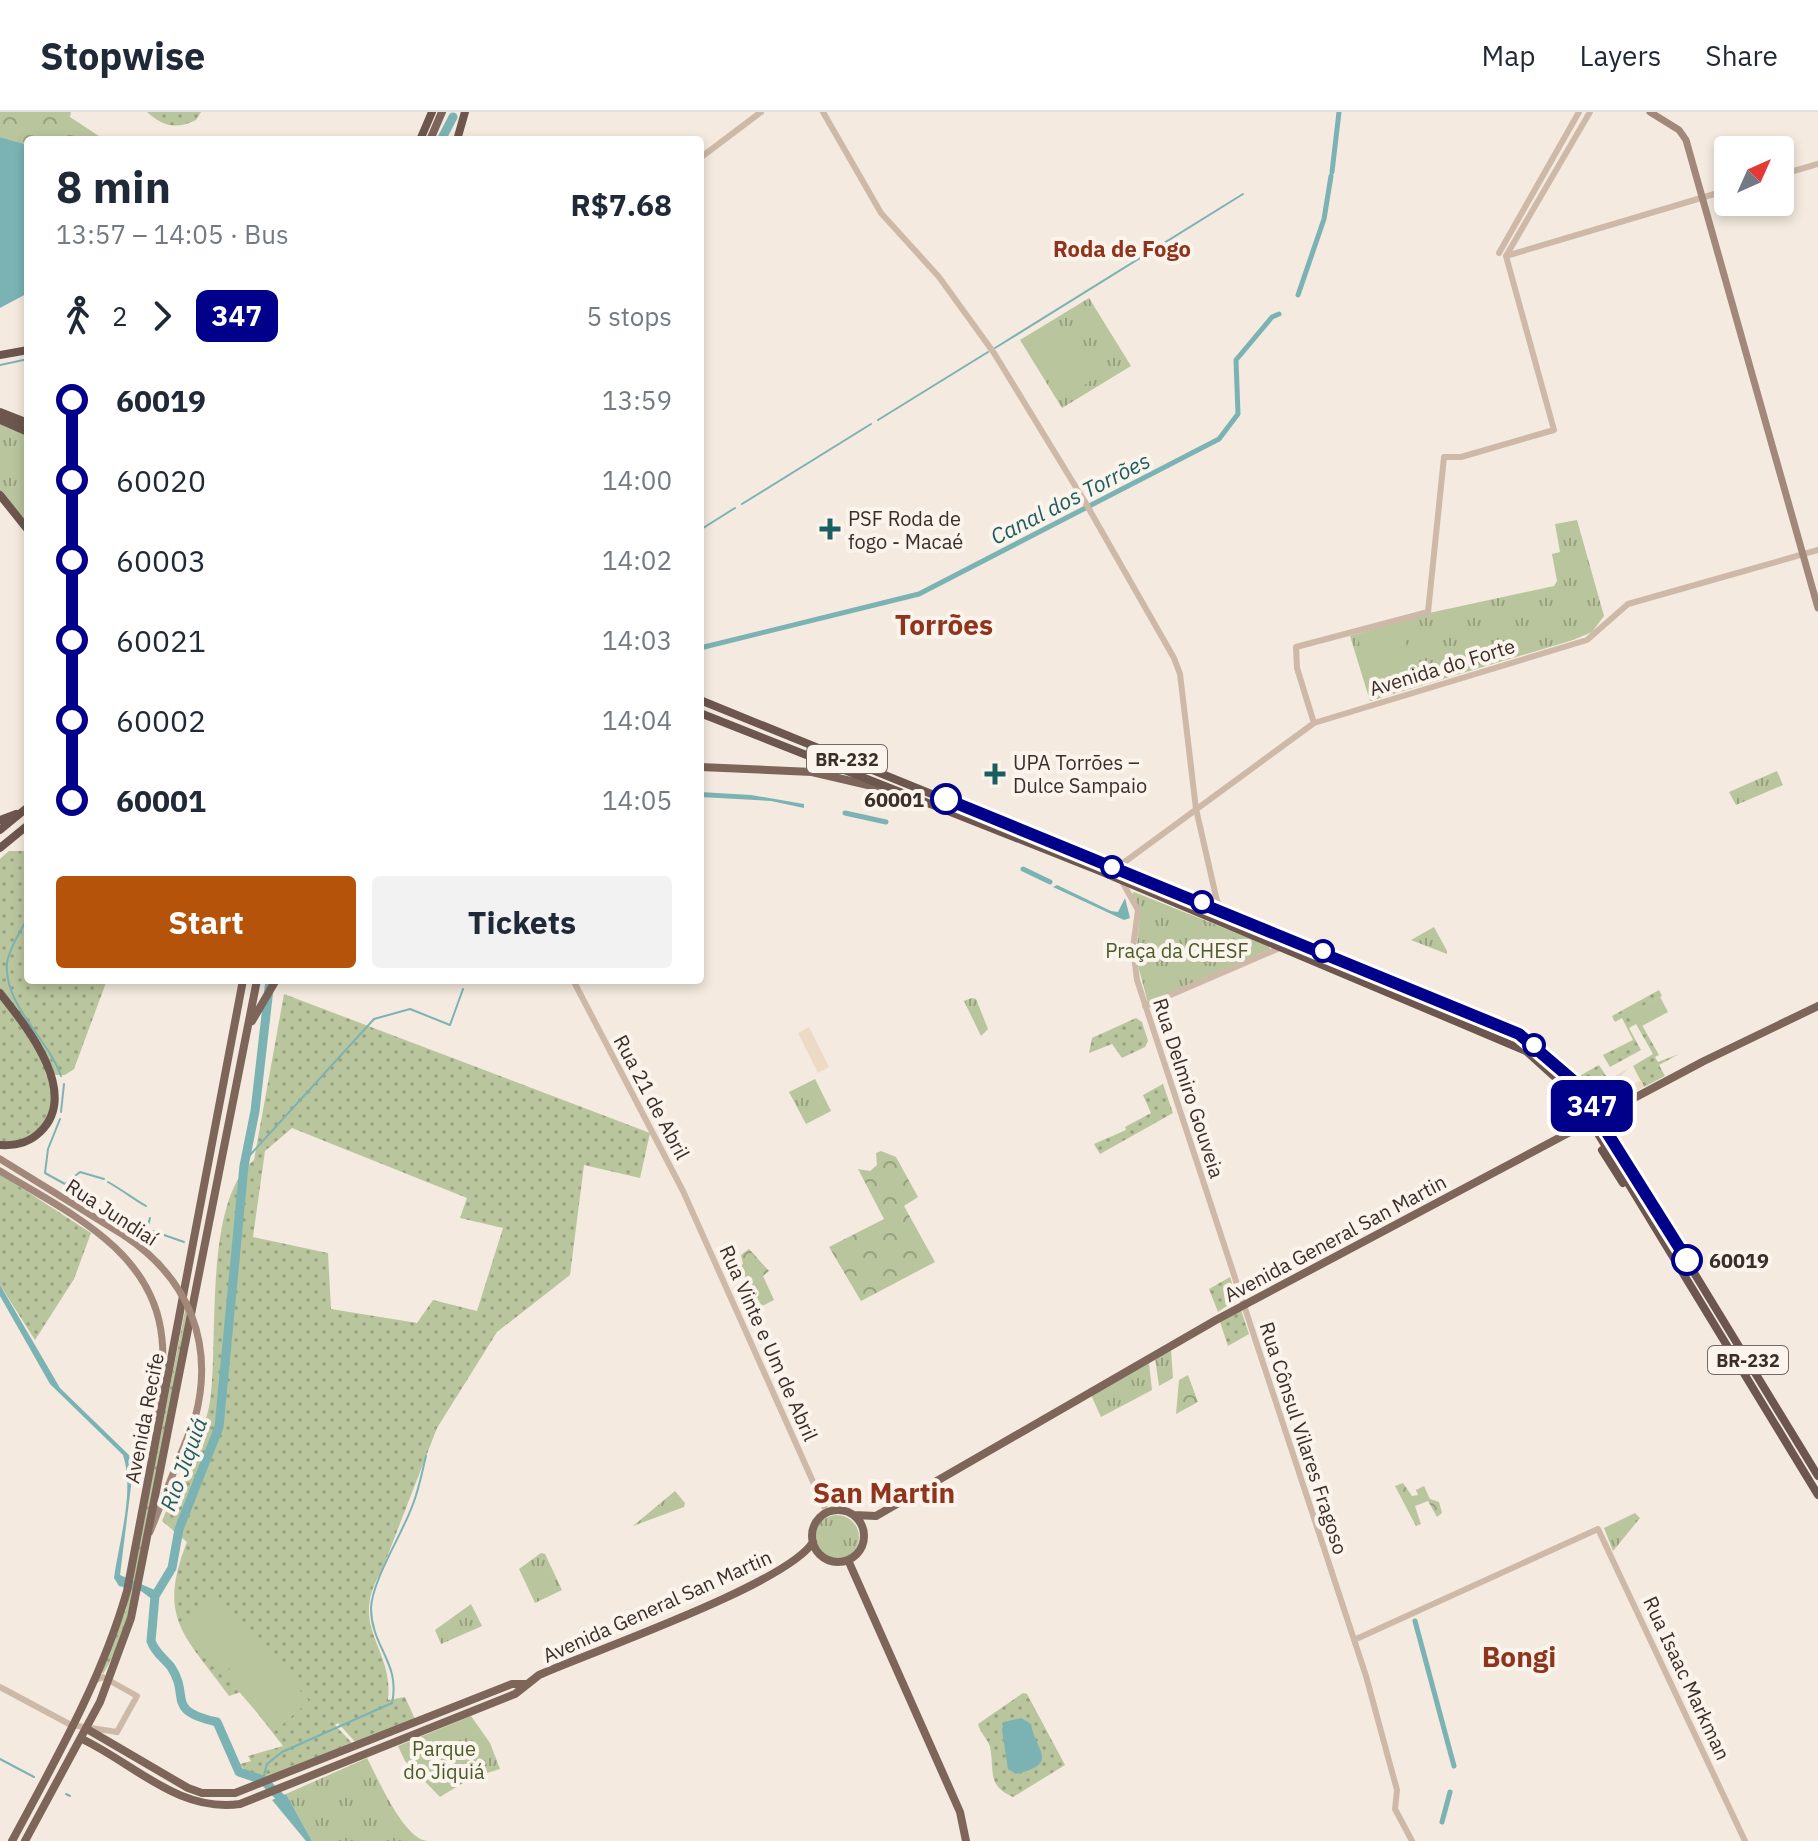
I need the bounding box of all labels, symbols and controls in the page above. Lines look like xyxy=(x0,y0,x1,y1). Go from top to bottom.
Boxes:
text: Stopwise xyxy=(40,31,205,80)
text: Map xyxy=(1481,37,1535,74)
text: Layers xyxy=(1579,37,1661,74)
text: Share xyxy=(1705,37,1778,74)
north arrow xyxy=(1714,136,1794,216)
map controls xyxy=(1714,136,1794,216)
text: 8 min xyxy=(56,158,171,215)
text: R$7.68 xyxy=(570,185,672,224)
text: 13:57 – 14:05 · Bus xyxy=(56,217,289,251)
district label: Roda de Fogo xyxy=(1053,234,1191,263)
icon: walk xyxy=(56,294,100,338)
icon: forward xyxy=(140,294,184,338)
text: 347 xyxy=(212,297,262,334)
text: 2 xyxy=(112,299,128,333)
text: 5 stops xyxy=(586,299,672,333)
text: 60019 xyxy=(116,381,206,420)
text: 13:59 xyxy=(602,383,672,417)
water label: Canal dos Torrões xyxy=(985,445,1155,551)
text: 60020 xyxy=(116,461,206,500)
text: 14:00 xyxy=(602,463,672,497)
place label: PSF Roda de fogo - Macaé xyxy=(848,505,963,555)
marker: PSF Roda de fogo - Macaé xyxy=(819,518,841,540)
text: 60003 xyxy=(116,541,206,580)
text: 14:02 xyxy=(602,543,672,577)
district label: Torrões xyxy=(895,606,993,643)
text: 60021 xyxy=(116,621,206,660)
text: 14:03 xyxy=(602,623,672,657)
street label: Avenida do Forte xyxy=(1366,632,1518,702)
text: 60002 xyxy=(116,701,206,740)
text: 14:04 xyxy=(602,703,672,737)
road number: BR-232 xyxy=(807,745,887,773)
place label: UPA Torrões – Dulce Sampaio xyxy=(1013,749,1147,799)
marker: UPA Torrões – Dulce Sampaio xyxy=(984,763,1006,785)
text: 60001 xyxy=(116,781,206,820)
text: 14:05 xyxy=(602,783,672,817)
marker: 60001 xyxy=(931,784,961,814)
place label: 60001 xyxy=(864,786,924,813)
unlabelled marker xyxy=(1101,856,1123,878)
button: Start xyxy=(56,876,356,968)
button: Tickets xyxy=(372,876,672,968)
unlabelled marker xyxy=(1191,891,1213,913)
park label: Praça da CHESF xyxy=(1105,937,1249,964)
unlabelled marker xyxy=(1312,940,1334,962)
street label: Rua Delmiro Gouveia xyxy=(1147,995,1231,1182)
street label: Rua 21 de Abril xyxy=(608,1030,696,1164)
unlabelled marker xyxy=(1523,1034,1545,1056)
line badge: 347 xyxy=(1546,1080,1638,1132)
text: 347 xyxy=(1567,1087,1617,1124)
street label: Avenida General San Martin xyxy=(1219,1168,1451,1308)
street label: Rua Jundiaí xyxy=(61,1172,163,1252)
street label: Rua Vinte e Um de Abril xyxy=(714,1241,824,1445)
marker: 60019 xyxy=(1672,1245,1702,1275)
place label: 60019 xyxy=(1709,1247,1769,1274)
street label: Rua Cônsul Vilares Fragoso xyxy=(1254,1318,1354,1558)
road number: BR-232 xyxy=(1708,1346,1788,1374)
street label: Avenida Recife xyxy=(118,1350,170,1486)
water label: Rio Jiquiá xyxy=(153,1413,213,1515)
district label: San Martin xyxy=(813,1474,955,1511)
street label: Avenida General San Martin xyxy=(538,1543,776,1669)
street label: Rua Isaac Markman xyxy=(1637,1592,1737,1764)
district label: Bongi xyxy=(1482,1638,1556,1675)
park label: Parque do Jiquiá xyxy=(403,1735,485,1785)

